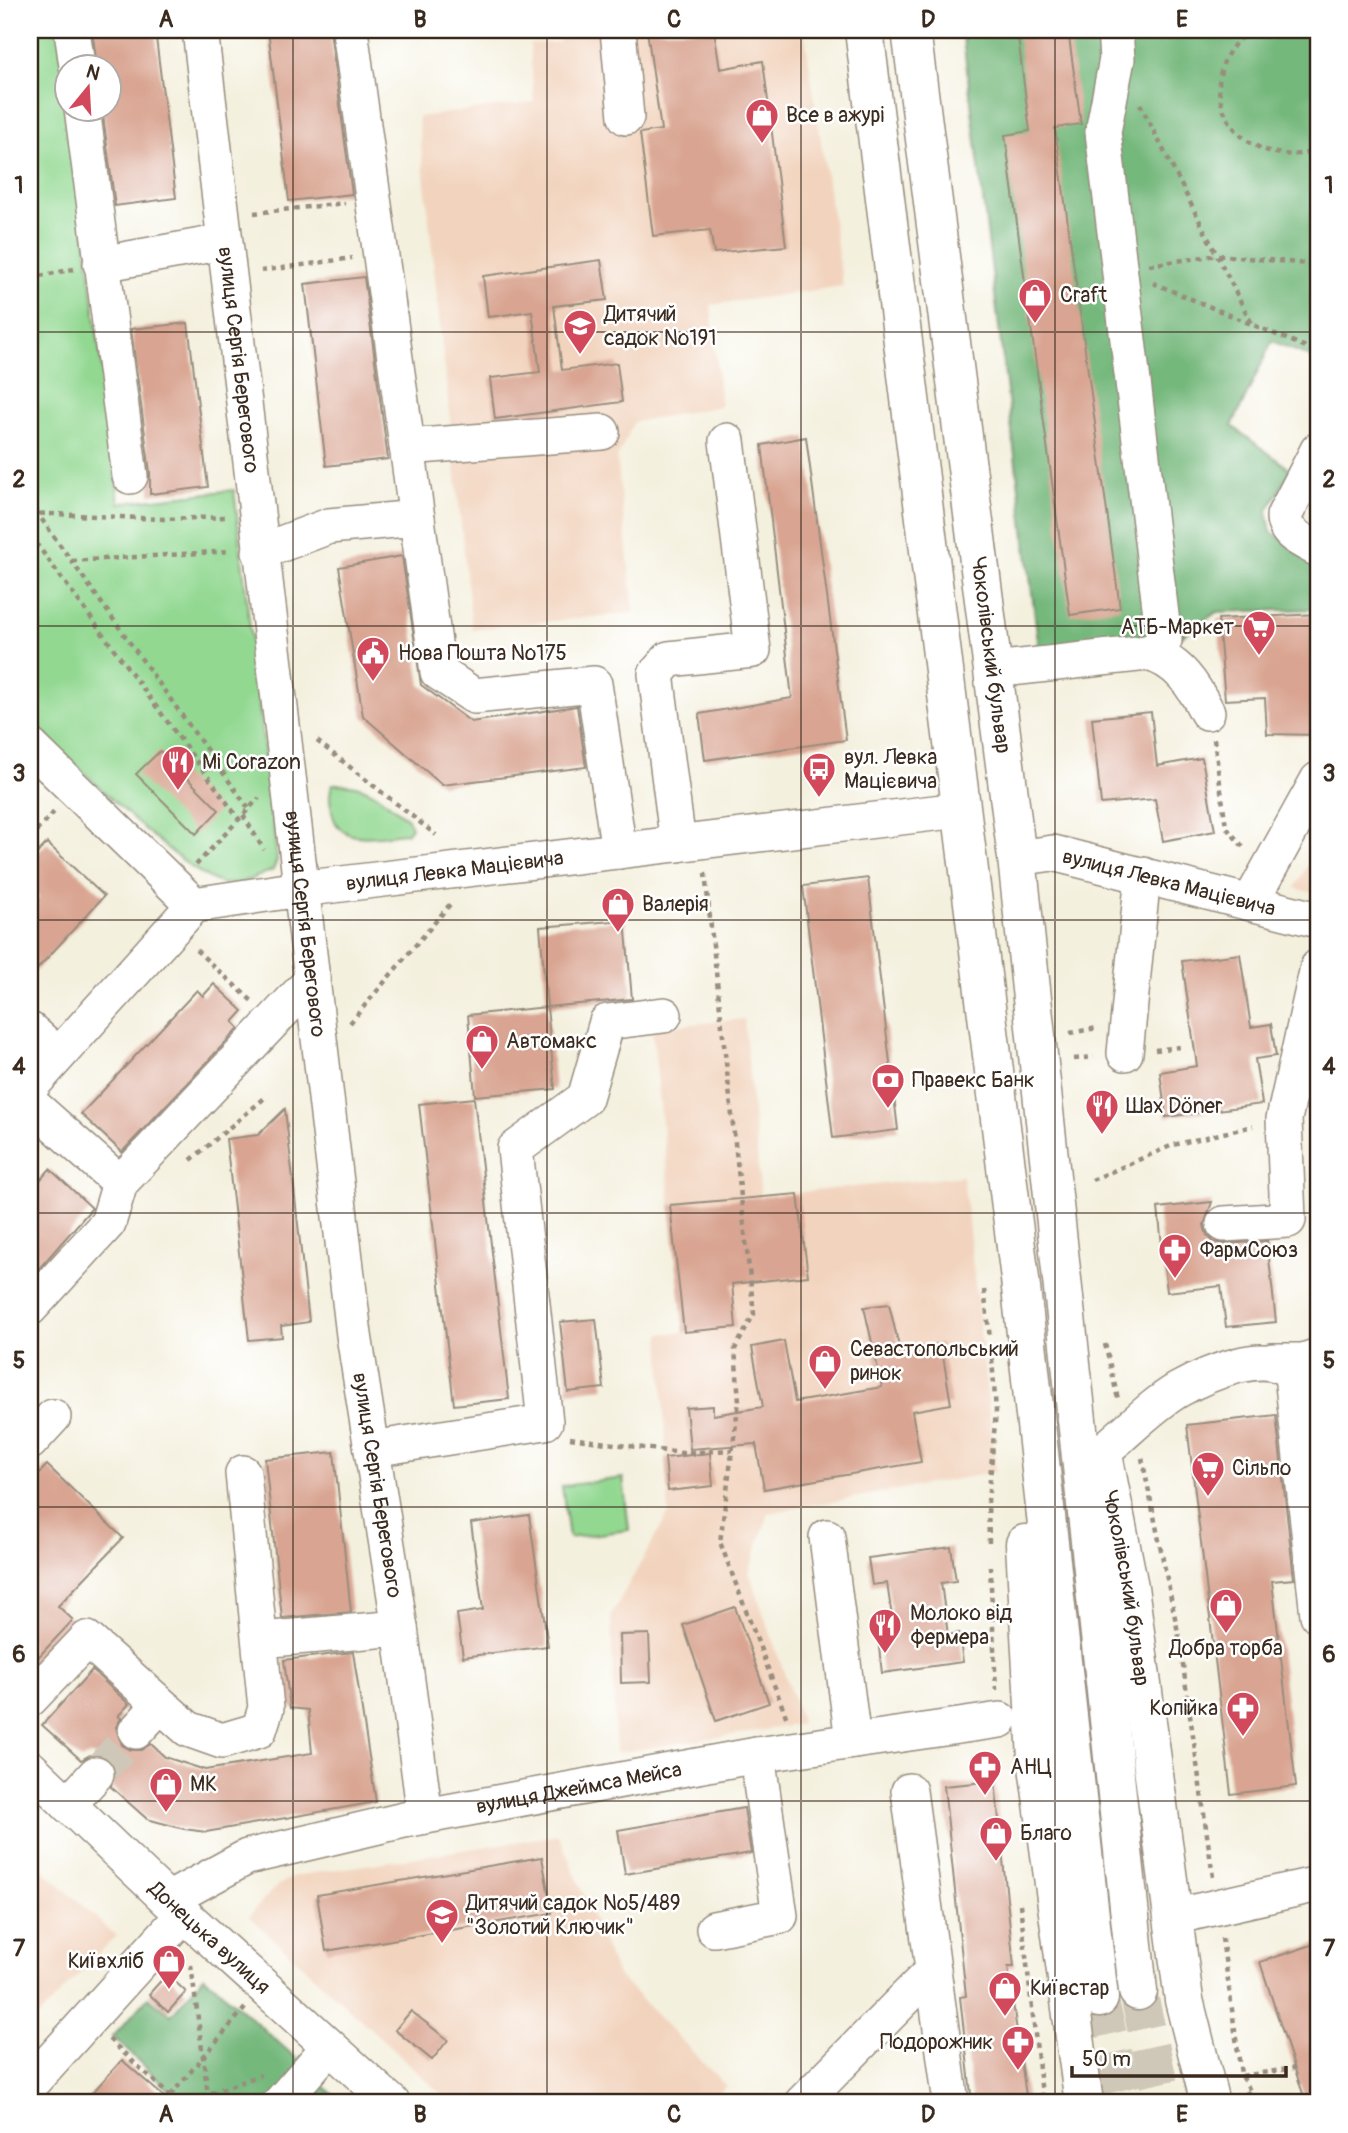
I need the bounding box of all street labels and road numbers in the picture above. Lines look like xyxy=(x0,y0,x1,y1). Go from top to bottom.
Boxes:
street label: вулиця Сергія Берегового xyxy=(212,245,265,474)
street label: Чоколівський бульвар xyxy=(965,555,1016,755)
street label: вулиця Сергія Берегового xyxy=(278,809,332,1039)
street label: вулиця Левка Мацієвича xyxy=(1059,843,1278,923)
street label: вулиця Левка Мацієвича xyxy=(344,845,565,897)
street label: вулиця Сергія Берегового xyxy=(346,1371,408,1600)
street label: Чоколівський бульвар xyxy=(1096,1488,1155,1688)
street label: вулиця Джеймса Мейса xyxy=(474,1756,684,1820)
street label: Донецька вулиця xyxy=(142,1875,276,2000)

